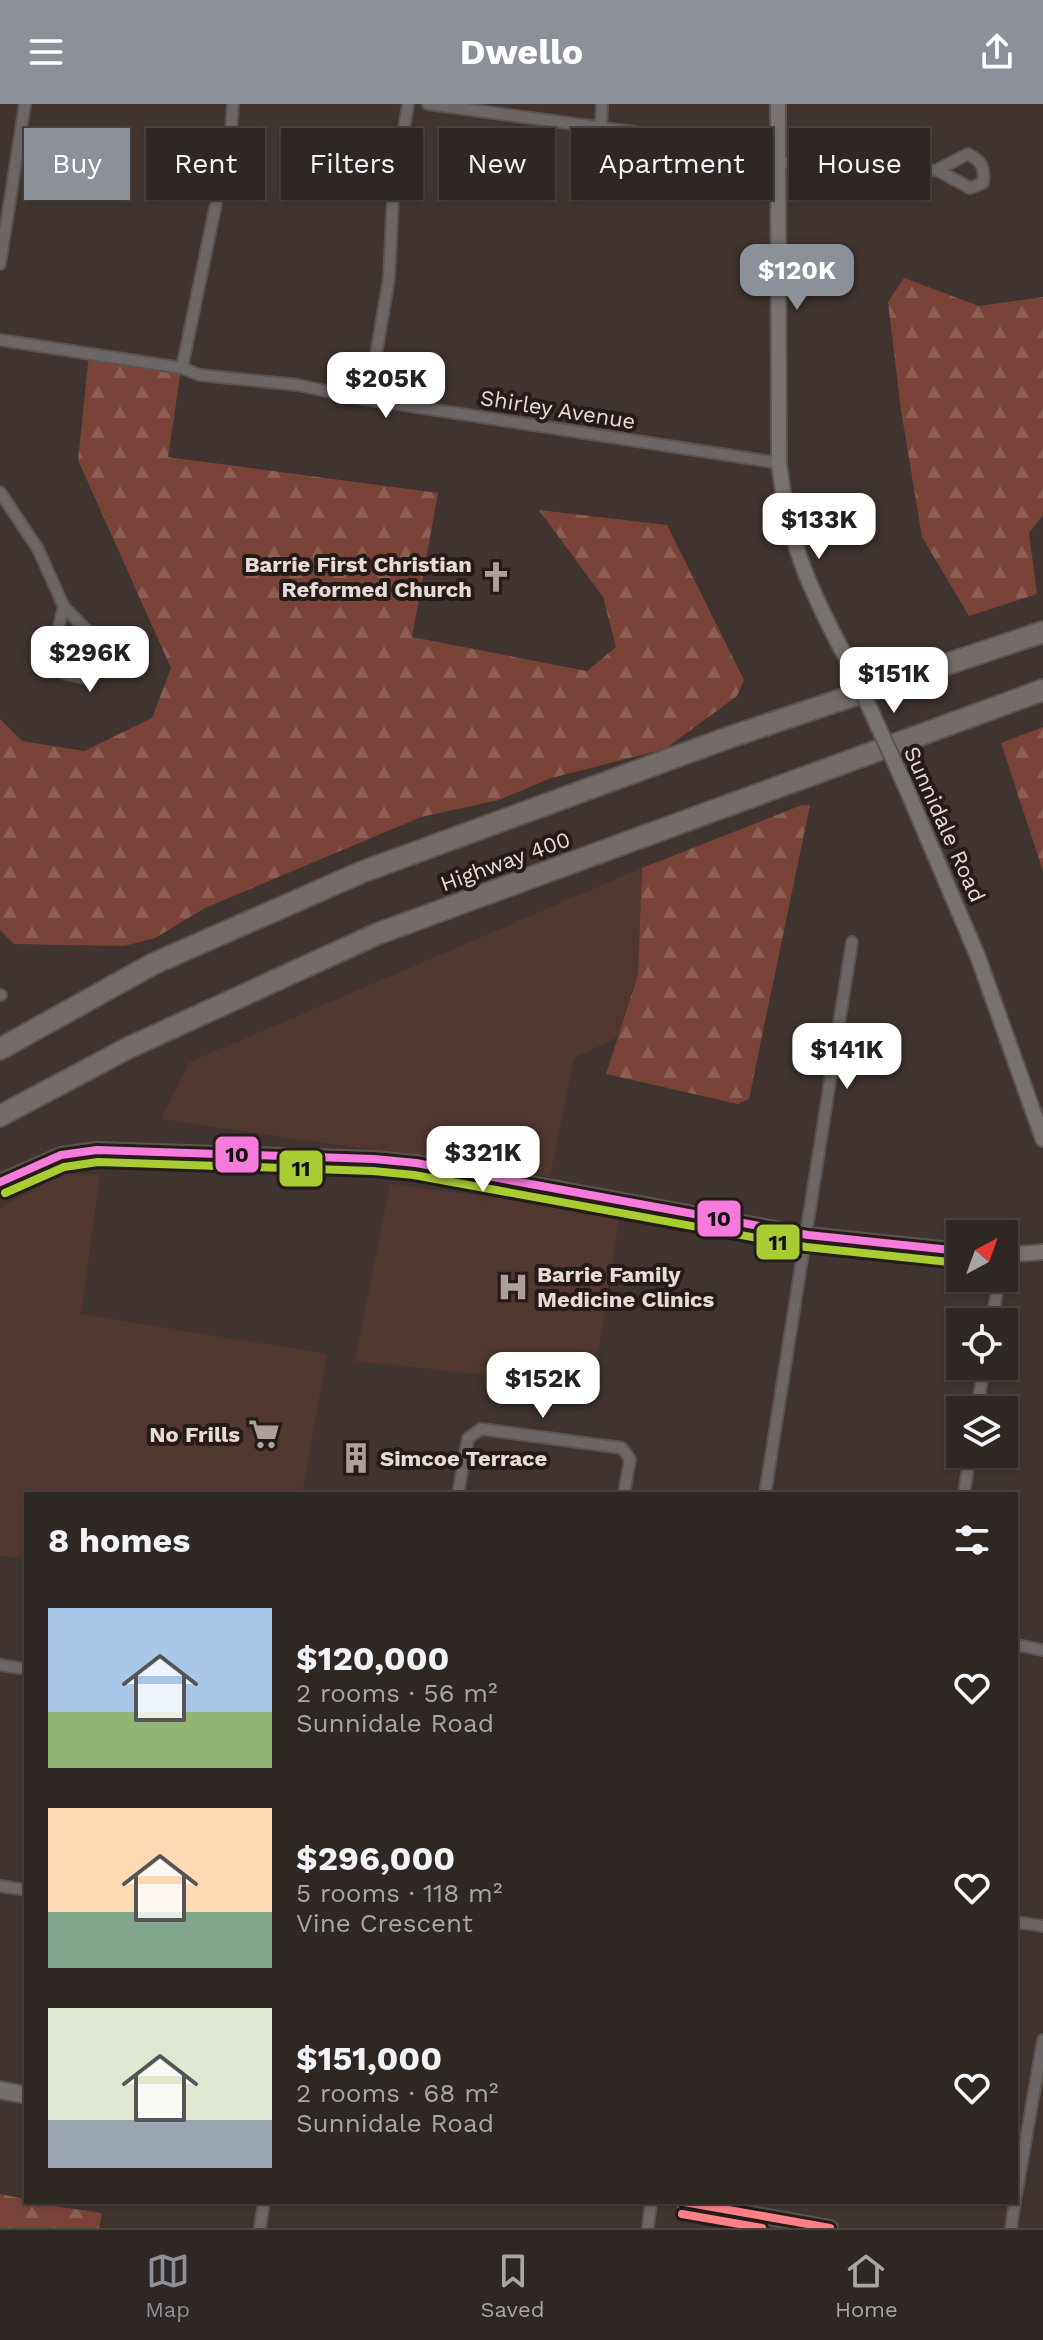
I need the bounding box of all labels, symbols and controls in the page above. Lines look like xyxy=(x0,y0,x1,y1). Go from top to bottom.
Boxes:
icon: menu xyxy=(24,30,68,74)
icon: share xyxy=(975,30,1019,74)
text: Dwello xyxy=(460,31,583,73)
chip: Buy xyxy=(24,128,130,200)
chip: Rent xyxy=(146,128,265,200)
chip: Filters xyxy=(281,128,423,200)
chip: New xyxy=(439,128,555,200)
chip: Apartment xyxy=(571,128,773,200)
chip: House xyxy=(789,128,930,200)
pin: $120K xyxy=(741,244,853,312)
text: $120K xyxy=(758,255,836,285)
pin: $205K xyxy=(330,352,442,420)
text: $205K xyxy=(345,363,427,393)
street label: Shirley Avenue xyxy=(479,385,637,434)
pin: $133K xyxy=(763,493,875,561)
text: $133K xyxy=(781,504,857,534)
place label: Barrie First Christian Reformed Church xyxy=(244,552,472,602)
church icon: Barrie First Christian Reformed Church xyxy=(479,560,513,594)
pin: $296K xyxy=(34,626,146,694)
text: $296K xyxy=(49,637,131,667)
pin: $151K xyxy=(838,647,950,715)
text: $151K xyxy=(858,658,930,688)
street label: Sunnidale Road xyxy=(899,743,990,906)
street label: Highway 400 xyxy=(437,826,573,897)
pin: $141K xyxy=(791,1023,903,1091)
text: $141K xyxy=(810,1034,884,1064)
pin: $321K xyxy=(427,1126,539,1194)
line badge: 10 xyxy=(214,1135,260,1174)
text: $321K xyxy=(445,1137,521,1167)
text: 10 xyxy=(225,1142,249,1167)
line badge: 11 xyxy=(278,1149,324,1188)
text: 11 xyxy=(292,1156,310,1181)
line badge: 10 xyxy=(696,1199,742,1238)
text: 10 xyxy=(707,1206,731,1231)
north arrow xyxy=(946,1220,1018,1292)
map controls xyxy=(946,1220,1018,1468)
line badge: 11 xyxy=(755,1223,801,1261)
text: 11 xyxy=(769,1230,787,1255)
place label: Barrie Family Medicine Clinics xyxy=(537,1262,715,1312)
hospital icon: Barrie Family Medicine Clinics xyxy=(496,1270,530,1304)
button: locate xyxy=(946,1308,1018,1380)
pin: $152K xyxy=(487,1352,599,1420)
text: $152K xyxy=(505,1363,581,1393)
button: layers xyxy=(946,1396,1018,1468)
supermarket icon: No Frills xyxy=(247,1417,281,1451)
place label: No Frills xyxy=(149,1422,240,1447)
building icon: Simcoe Terrace xyxy=(339,1441,373,1475)
place label: Simcoe Terrace xyxy=(380,1446,547,1471)
icon: filters xyxy=(950,1518,994,1562)
text: 8 homes xyxy=(48,1520,190,1560)
text: $120,000 xyxy=(296,1638,450,1678)
icon: home xyxy=(112,1640,208,1736)
icon: heart xyxy=(950,1666,994,1710)
text: 2 rooms · 56 m² xyxy=(296,1678,498,1708)
text: Sunnidale Road xyxy=(296,1708,494,1738)
text: $296,000 xyxy=(296,1838,455,1878)
icon: home xyxy=(112,1840,208,1936)
icon: heart xyxy=(950,1866,994,1910)
text: 5 rooms · 118 m² xyxy=(296,1878,502,1908)
text: Vine Crescent xyxy=(296,1908,473,1938)
text: $151,000 xyxy=(296,2038,442,2078)
icon: home xyxy=(112,2040,208,2136)
icon: heart xyxy=(950,2066,994,2110)
text: 2 rooms · 68 m² xyxy=(296,2078,498,2108)
text: Sunnidale Road xyxy=(296,2108,494,2138)
tab: Map xyxy=(145,2249,190,2322)
tab: Saved xyxy=(481,2249,544,2322)
tab: Home xyxy=(835,2249,898,2322)

